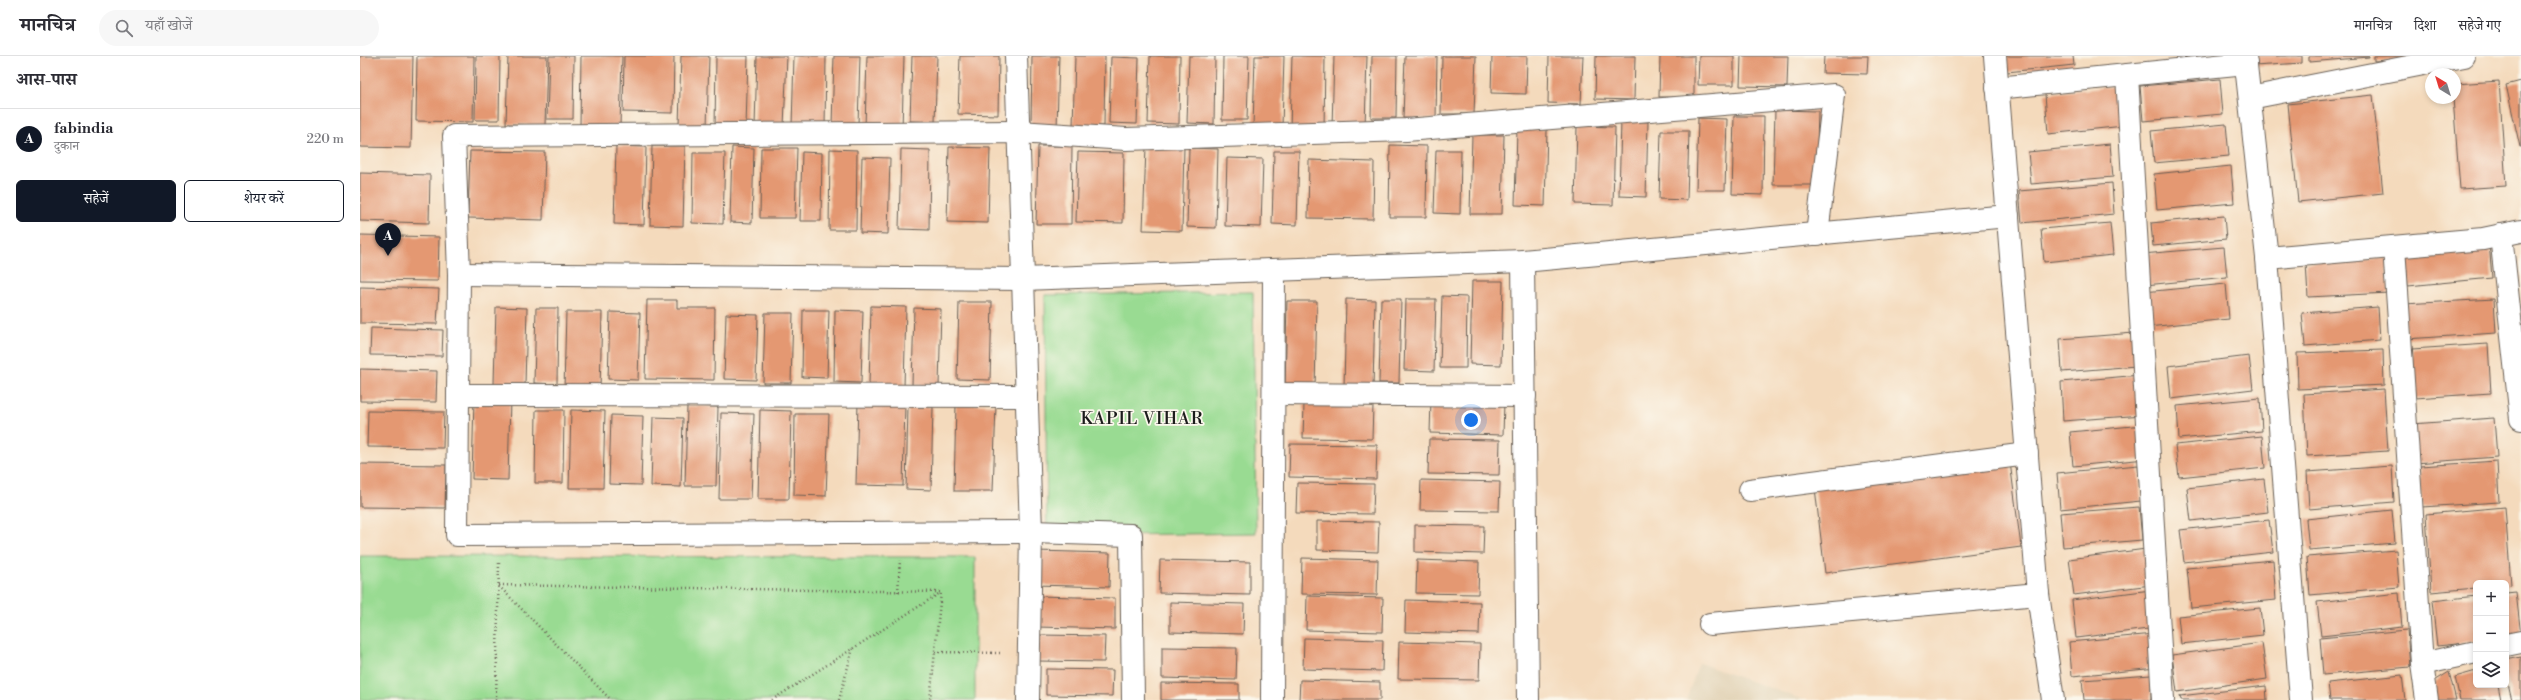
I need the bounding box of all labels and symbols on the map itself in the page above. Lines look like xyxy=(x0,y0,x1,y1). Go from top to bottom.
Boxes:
north arrow xyxy=(2425,68,2461,104)
pin: A xyxy=(375,223,401,256)
district label: KAPIL VIHAR xyxy=(1081,408,1204,430)
your location xyxy=(1461,410,1481,430)

